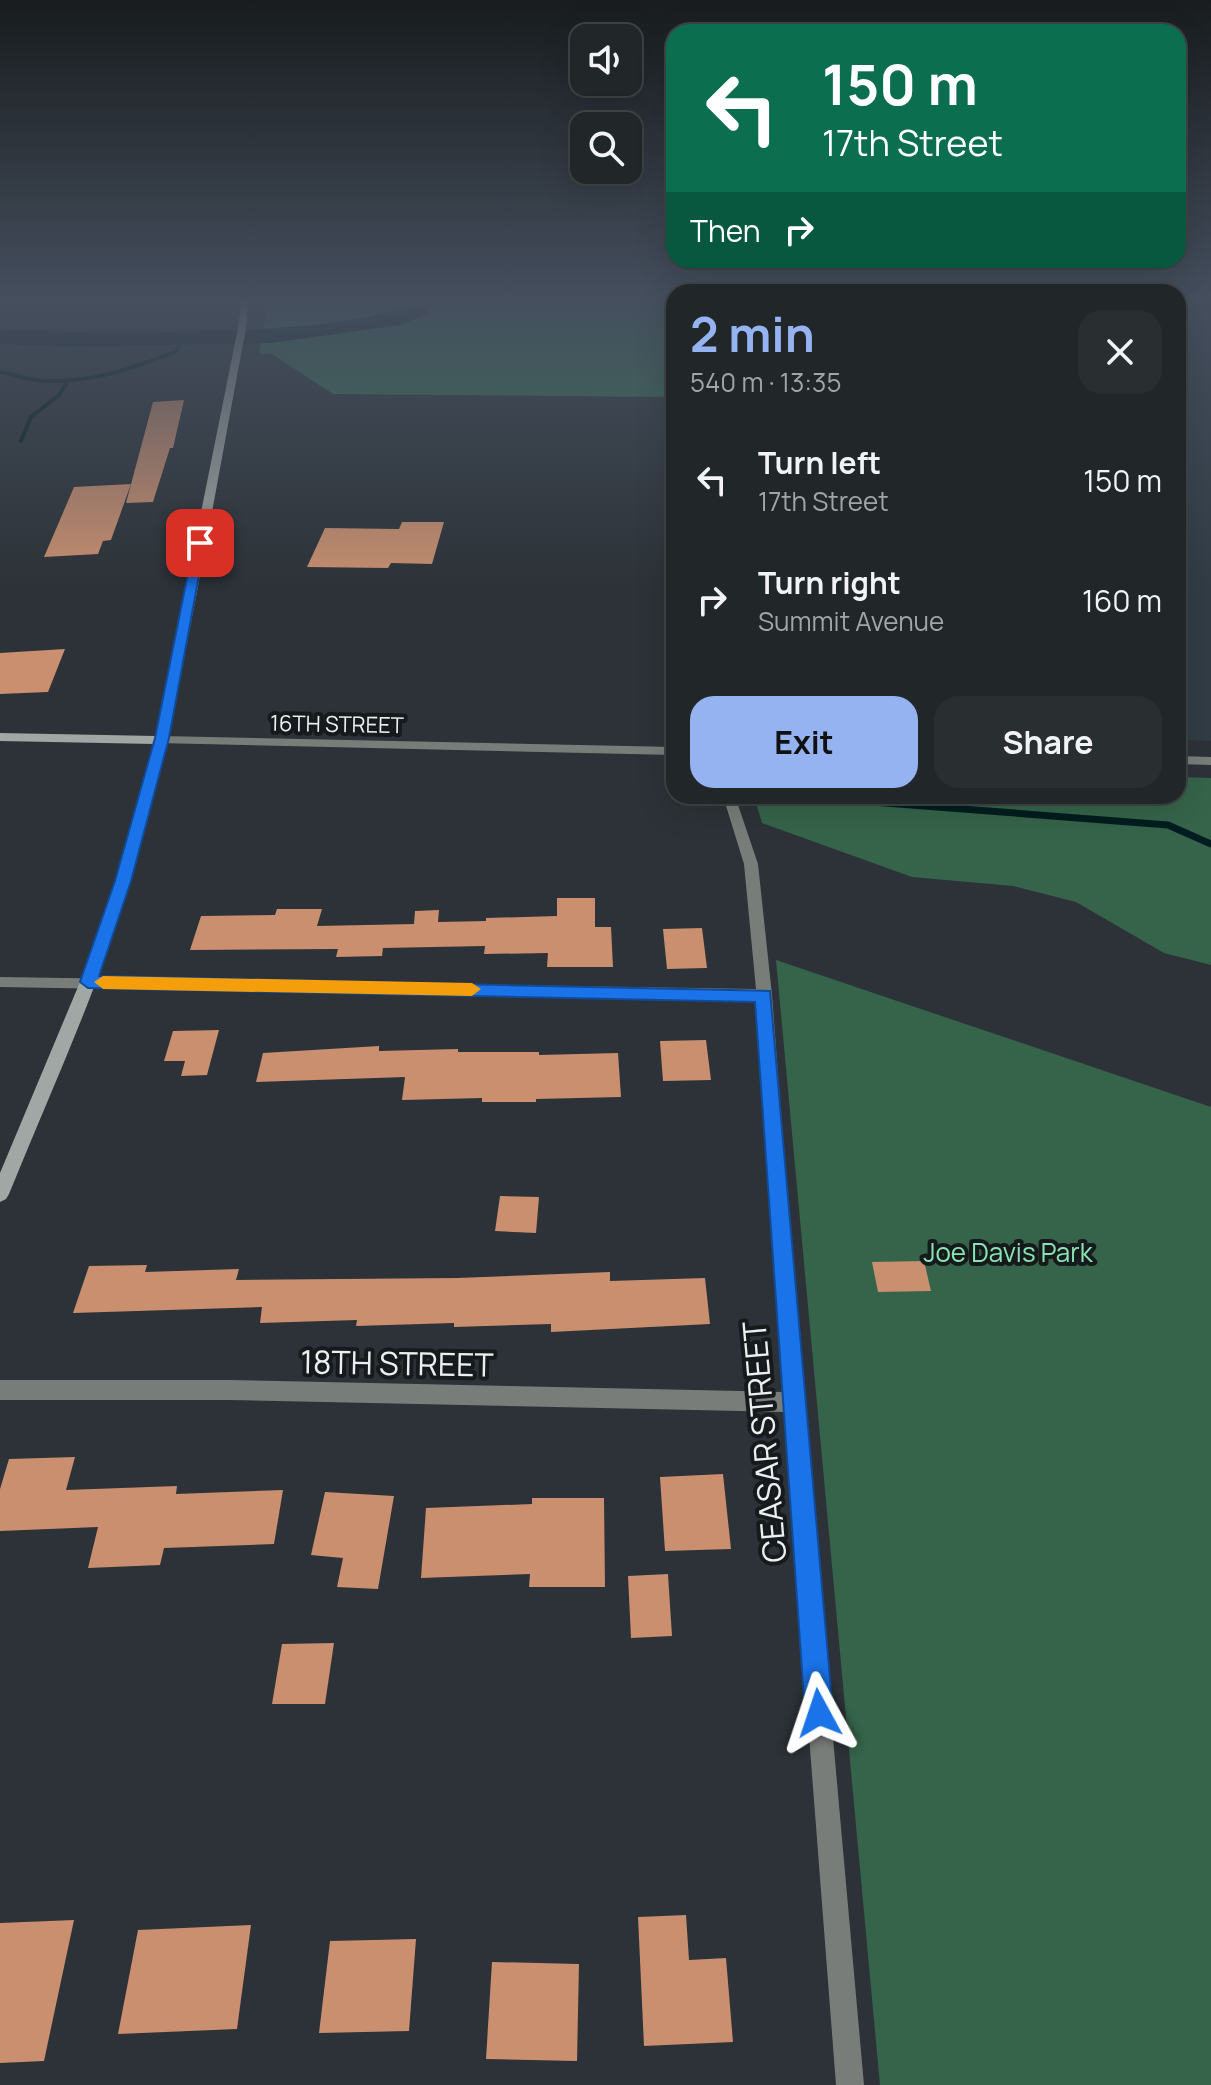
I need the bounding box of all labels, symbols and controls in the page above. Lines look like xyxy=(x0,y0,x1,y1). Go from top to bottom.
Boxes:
map controls xyxy=(570,24,642,184)
button: sound xyxy=(570,24,642,96)
text: 150 m xyxy=(822,45,978,122)
icon: left xyxy=(690,56,794,160)
button: search xyxy=(570,112,642,184)
text: 17th Street xyxy=(822,118,1003,167)
icon: right xyxy=(777,208,821,252)
text: Then xyxy=(690,210,761,251)
text: 2 min xyxy=(690,301,815,366)
button: close xyxy=(1078,310,1162,394)
text: 540 m · 13:35 xyxy=(690,364,841,400)
text: Turn left xyxy=(758,442,881,483)
icon: left xyxy=(690,458,734,502)
text: 150 m xyxy=(1083,460,1162,501)
text: 17th Street xyxy=(758,483,889,519)
pin xyxy=(166,509,234,577)
icon: arrive xyxy=(178,521,222,565)
text: Turn right xyxy=(758,562,901,603)
icon: right xyxy=(690,578,734,622)
text: 160 m xyxy=(1082,580,1162,621)
text: Summit Avenue xyxy=(758,603,944,639)
button: Exit xyxy=(690,696,918,788)
button: Share xyxy=(934,696,1162,788)
street label: 16TH STREET xyxy=(270,708,404,740)
park label: Joe Davis Park xyxy=(923,1234,1094,1270)
street label: CEASAR STREET xyxy=(732,1320,796,1564)
street label: 18TH STREET xyxy=(300,1339,494,1387)
position arrow xyxy=(777,1671,861,1755)

